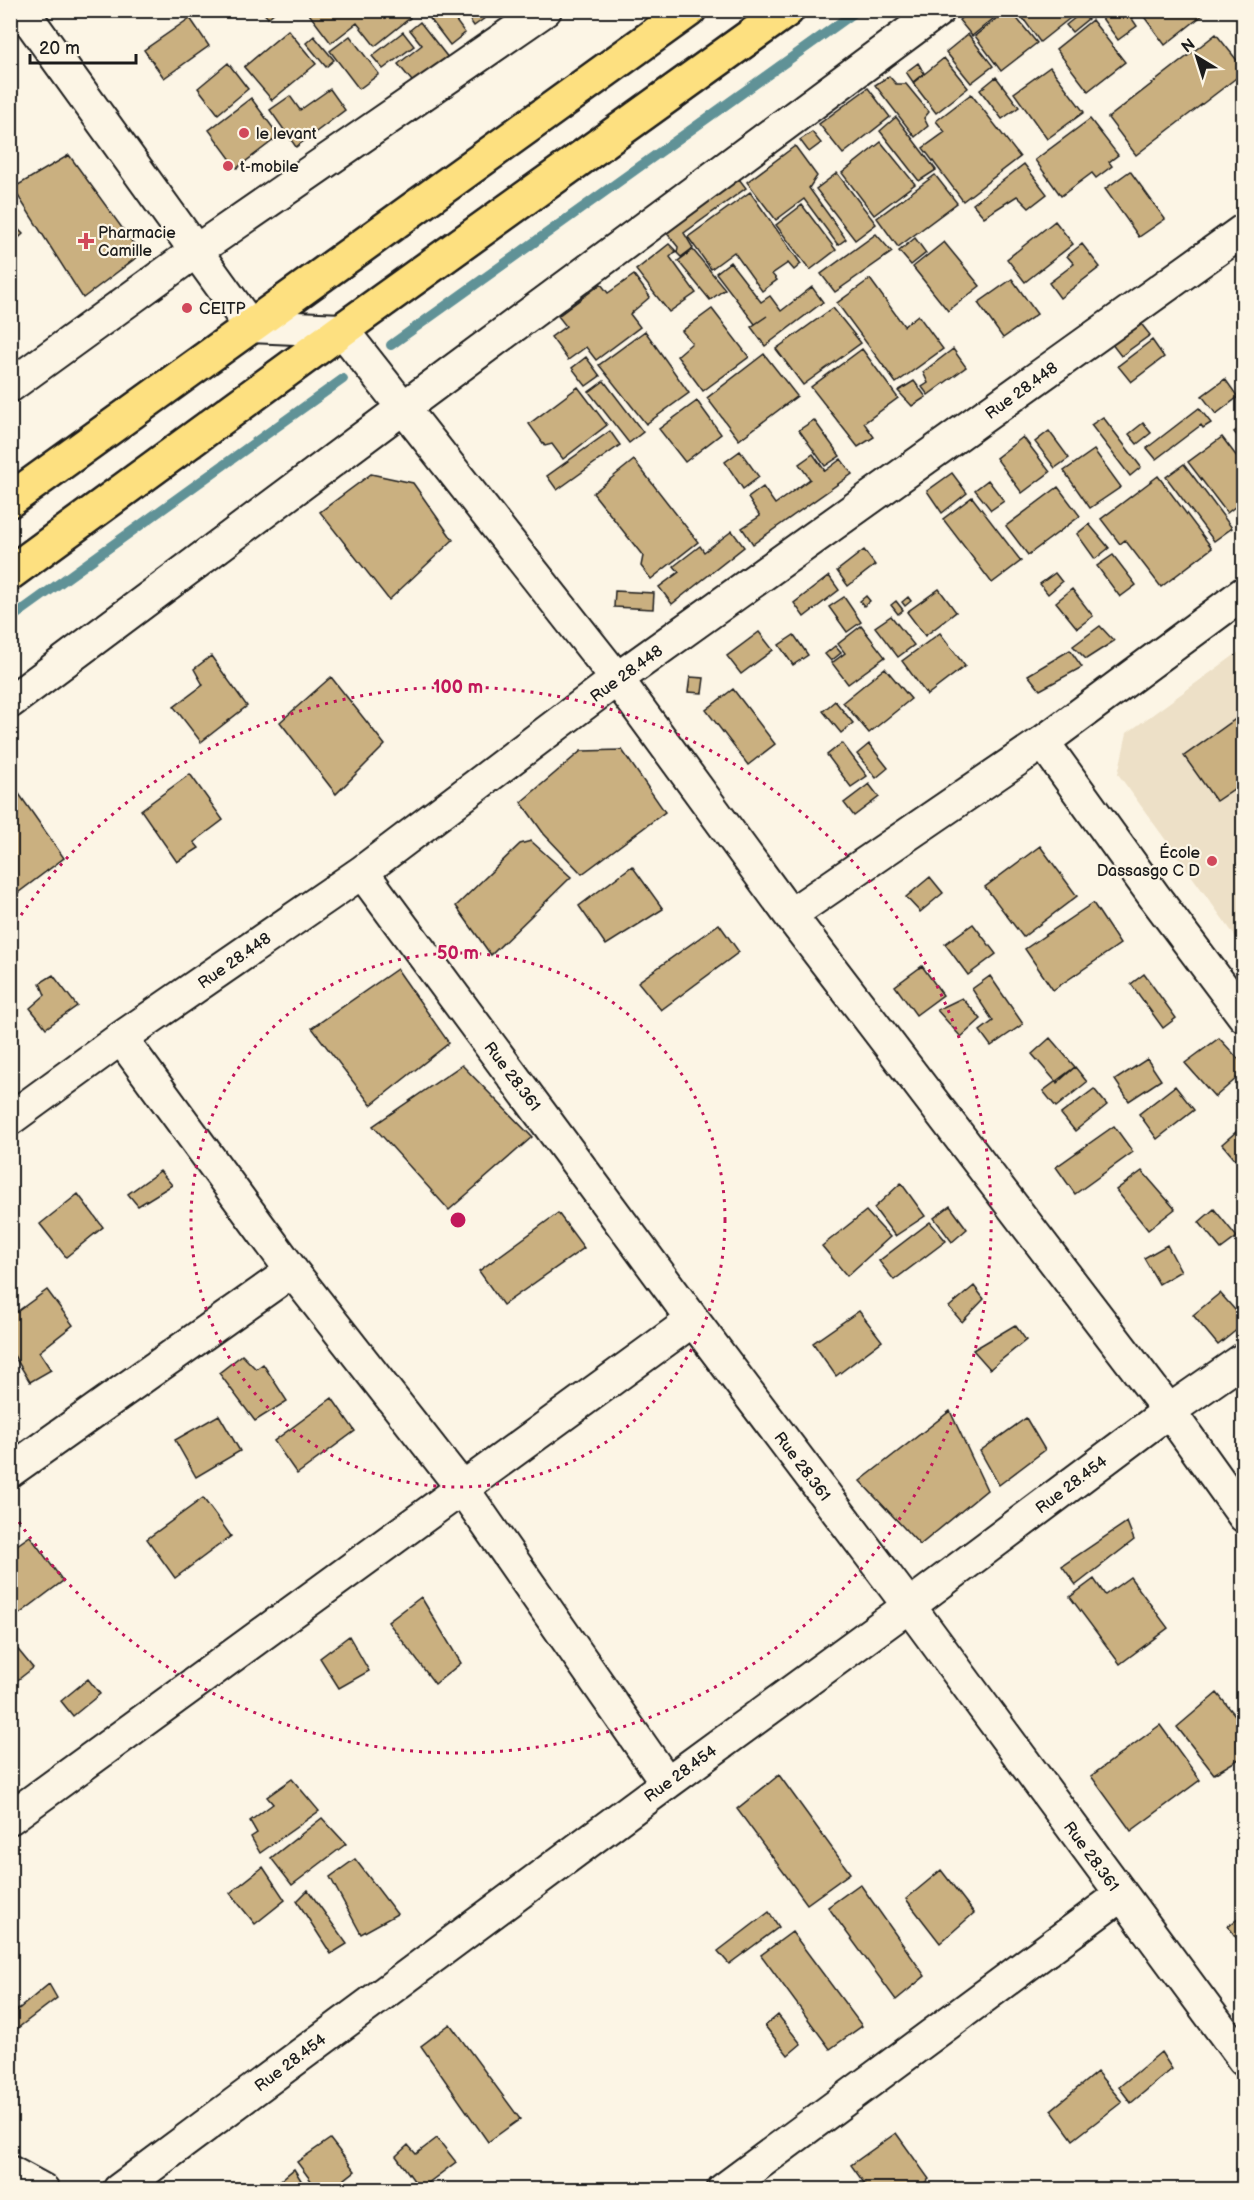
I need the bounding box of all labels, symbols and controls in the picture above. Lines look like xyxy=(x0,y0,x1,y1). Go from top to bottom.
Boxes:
scale bar xyxy=(30,27,136,65)
north arrow xyxy=(1167,27,1227,87)
text: N xyxy=(1178,35,1199,58)
text: 20 m xyxy=(39,38,80,59)
place label: le levant xyxy=(256,125,317,144)
marker: le levant xyxy=(237,126,251,140)
place label: t-mobile xyxy=(240,158,299,177)
marker: t-mobile xyxy=(221,159,235,173)
place label: Pharmacie Camille xyxy=(98,224,176,261)
marker: Pharmacie Camille xyxy=(79,234,93,248)
place label: CEITP xyxy=(199,300,246,319)
marker: CEITP xyxy=(180,301,194,315)
street label: Rue 28.448 xyxy=(982,359,1062,424)
street label: Rue 28.448 xyxy=(587,642,667,707)
text: 100 m xyxy=(433,677,483,698)
place label: École Dassasgo C D xyxy=(1097,842,1200,881)
marker: École Dassasgo C D xyxy=(1205,854,1219,868)
street label: Rue 28.448 xyxy=(195,929,275,993)
text: 50 m xyxy=(437,943,479,964)
street label: Rue 28.361 xyxy=(480,1039,544,1115)
centre of rings xyxy=(448,1210,468,1230)
street label: Rue 28.361 xyxy=(770,1429,834,1505)
street label: Rue 28.454 xyxy=(1032,1452,1112,1518)
street label: Rue 28.454 xyxy=(641,1742,721,1807)
street label: Rue 28.361 xyxy=(1059,1818,1123,1896)
street label: Rue 28.454 xyxy=(251,2030,331,2096)

